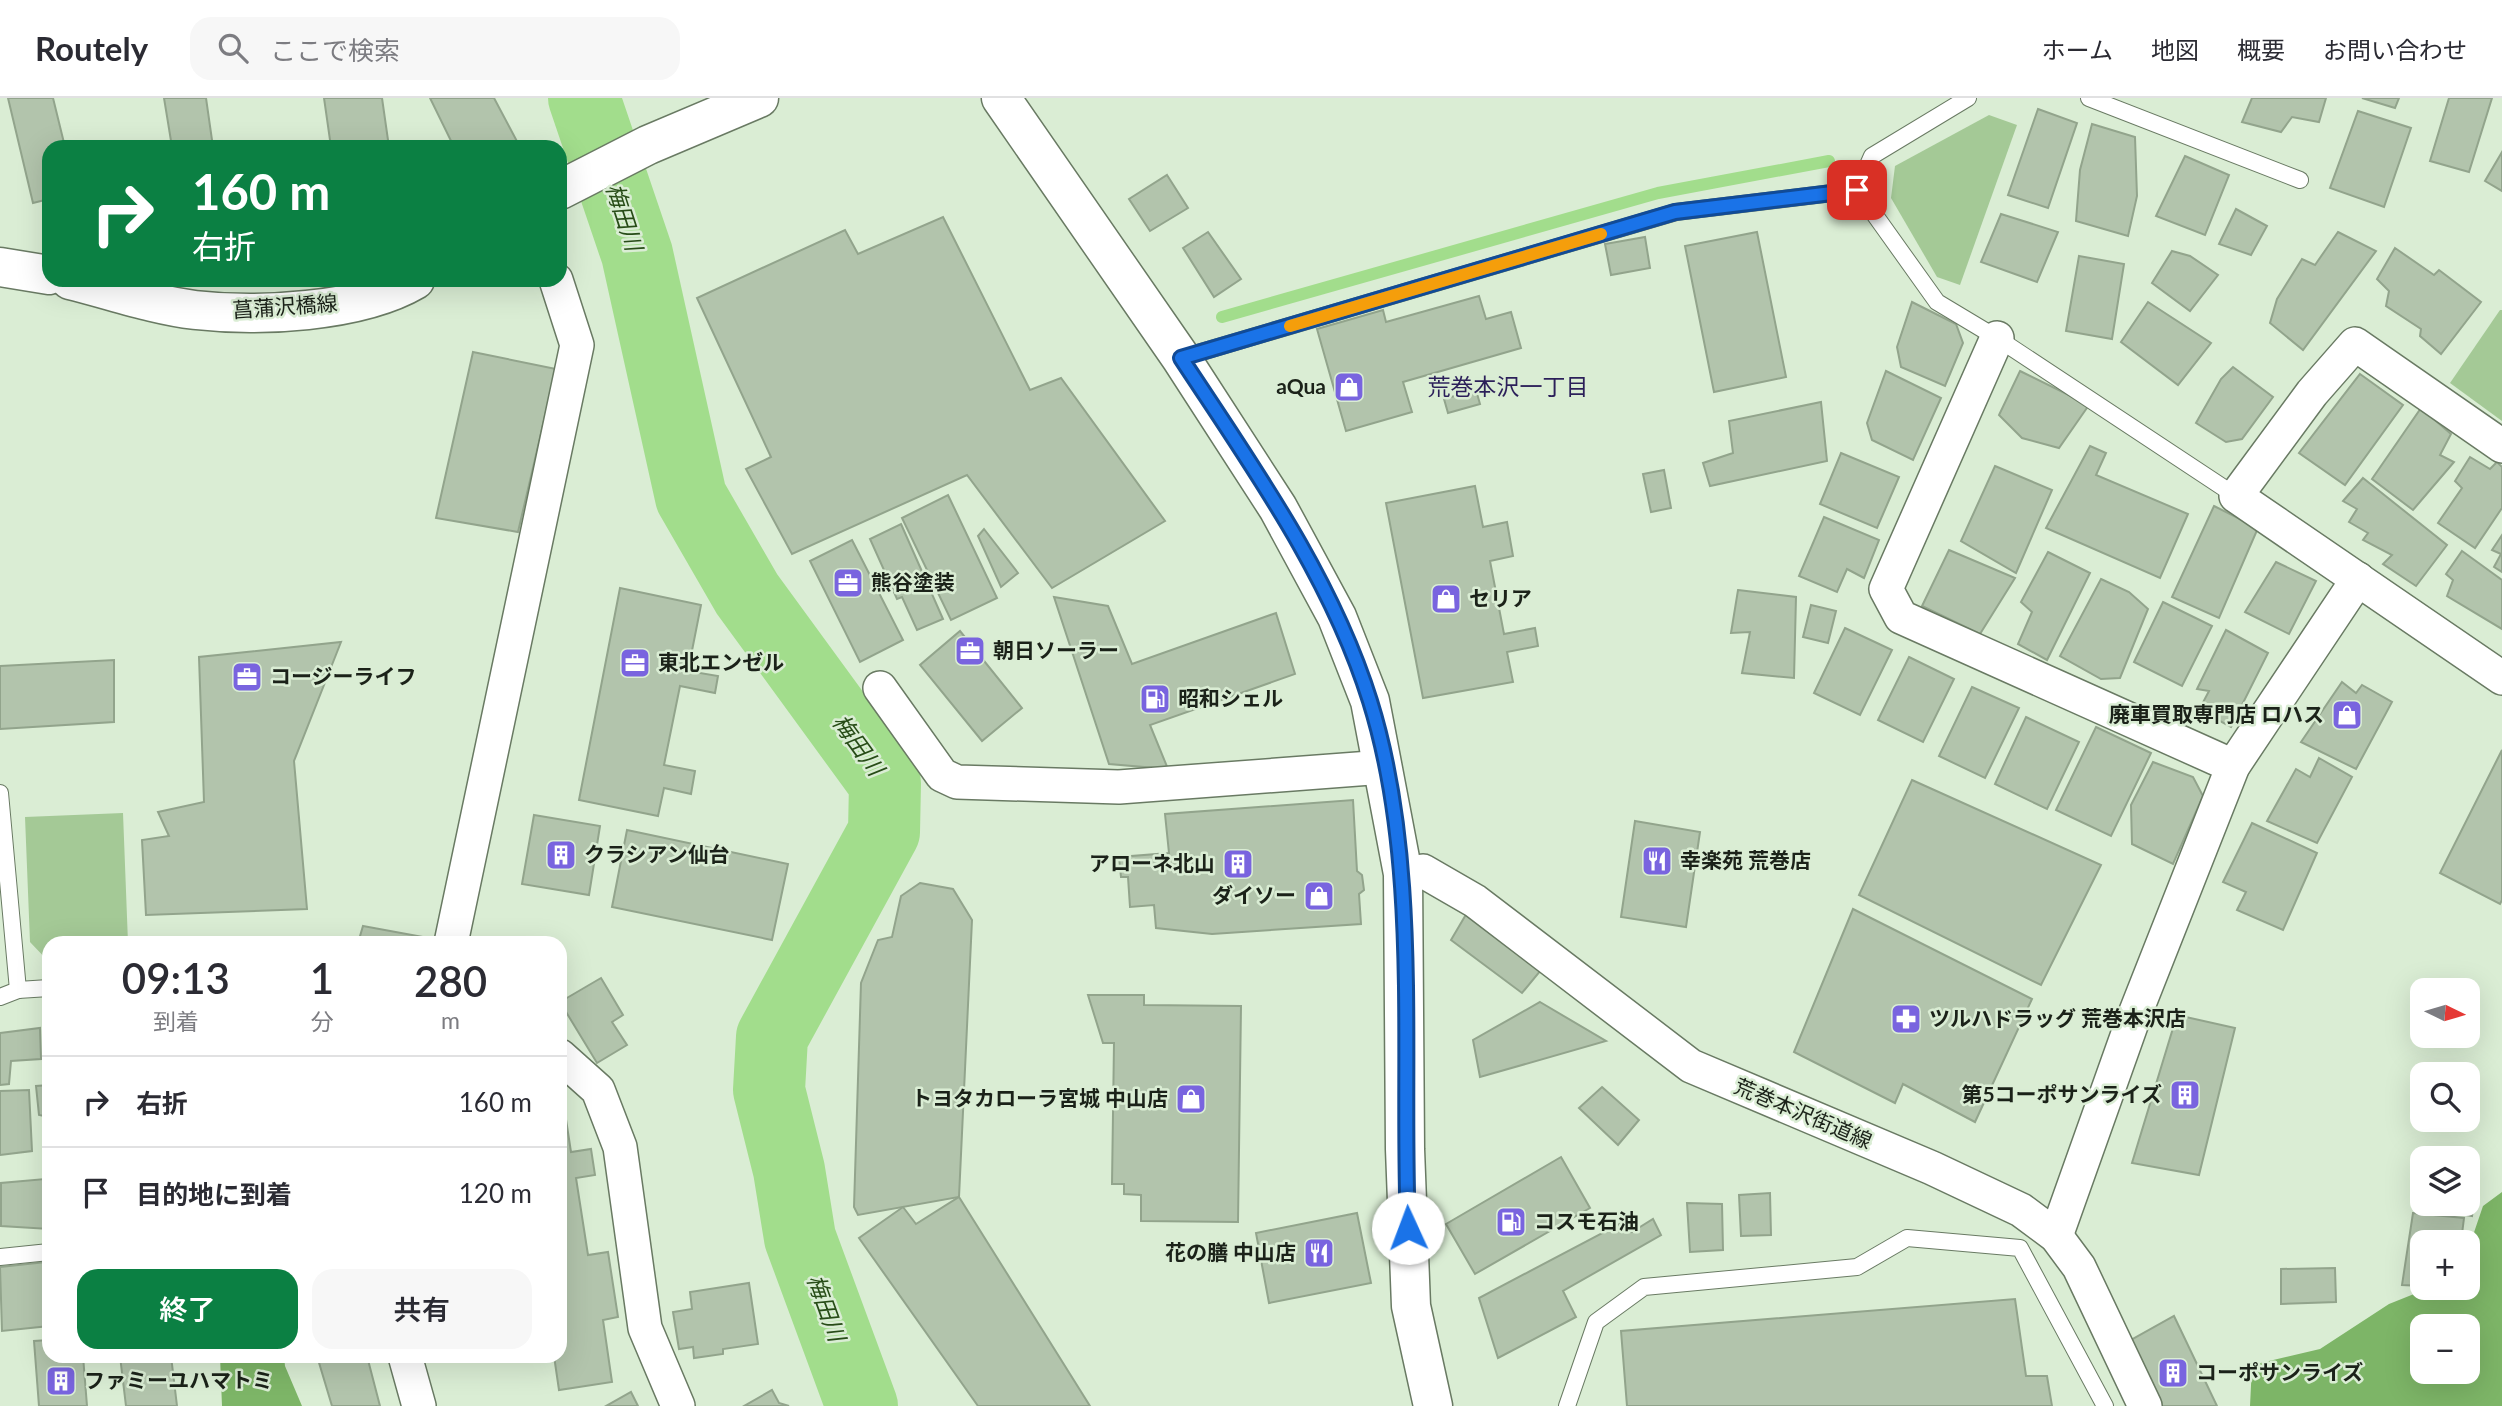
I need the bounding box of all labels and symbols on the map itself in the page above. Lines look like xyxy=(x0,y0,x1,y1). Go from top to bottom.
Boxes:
pin xyxy=(1827,160,1887,220)
water label: 梅田川 xyxy=(601,180,650,257)
street label: 菖蒲沢橋線 xyxy=(232,289,338,322)
shop icon: aQua xyxy=(1332,370,1366,404)
district label: 荒巻本沢一丁目 xyxy=(1428,372,1589,400)
place label: aQua xyxy=(1276,373,1326,398)
office icon: 熊谷塗装 xyxy=(831,566,865,600)
place label: 熊谷塗装 xyxy=(871,569,955,594)
shop icon: セリア xyxy=(1429,582,1463,616)
place label: セリア xyxy=(1469,585,1532,610)
office icon: 朝日ソーラー xyxy=(953,634,987,668)
place label: 朝日ソーラー xyxy=(993,637,1119,662)
office icon: 東北エンゼル xyxy=(618,646,652,680)
place label: 東北エンゼル xyxy=(658,649,784,674)
office icon: コージーライフ xyxy=(230,660,264,694)
place label: コージーライフ xyxy=(270,663,417,688)
fuel station icon: 昭和シェル xyxy=(1138,682,1172,716)
place label: 昭和シェル xyxy=(1178,685,1283,710)
shop icon: 廃車買取専門店 ロハス xyxy=(2330,698,2364,732)
place label: 廃車買取専門店 ロハス xyxy=(2109,701,2324,726)
water label: 梅田川 xyxy=(827,708,892,783)
building icon: クラシアン仙台 xyxy=(544,838,578,872)
place label: クラシアン仙台 xyxy=(584,841,730,866)
restaurant icon: 幸楽苑 荒巻店 xyxy=(1640,844,1674,878)
building icon: アローネ北山 xyxy=(1221,847,1255,881)
place label: 幸楽苑 荒巻店 xyxy=(1680,847,1811,872)
place label: アローネ北山 xyxy=(1089,850,1215,875)
shop icon: ダイソー xyxy=(1302,879,1336,913)
place label: ダイソー xyxy=(1212,882,1296,907)
north arrow xyxy=(2410,978,2480,1048)
pharmacy icon: ツルハドラッグ 荒巻本沢店 xyxy=(1889,1002,1923,1036)
place label: ツルハドラッグ 荒巻本沢店 xyxy=(1929,1005,2186,1030)
street label: 荒巻本沢街道線 xyxy=(1731,1072,1876,1153)
building icon: 第5コーポサンライズ xyxy=(2168,1078,2202,1112)
place label: 第5コーポサンライズ xyxy=(1961,1081,2162,1106)
shop icon: トヨタカローラ宮城 中山店 xyxy=(1174,1082,1208,1116)
place label: トヨタカローラ宮城 中山店 xyxy=(911,1085,1168,1110)
position arrow xyxy=(1371,1191,1445,1265)
fuel station icon: コスモ石油 xyxy=(1494,1205,1528,1239)
place label: コスモ石油 xyxy=(1534,1208,1639,1233)
restaurant icon: 花の膳 中山店 xyxy=(1302,1236,1336,1270)
place label: 花の膳 中山店 xyxy=(1165,1239,1296,1264)
water label: 梅田川 xyxy=(802,1270,853,1348)
building icon: コーポサンライズ xyxy=(2156,1356,2190,1390)
place label: コーポサンライズ xyxy=(2196,1359,2363,1384)
building icon: ファミーユハマトミ xyxy=(44,1364,78,1398)
place label: ファミーユハマトミ xyxy=(84,1367,273,1392)

